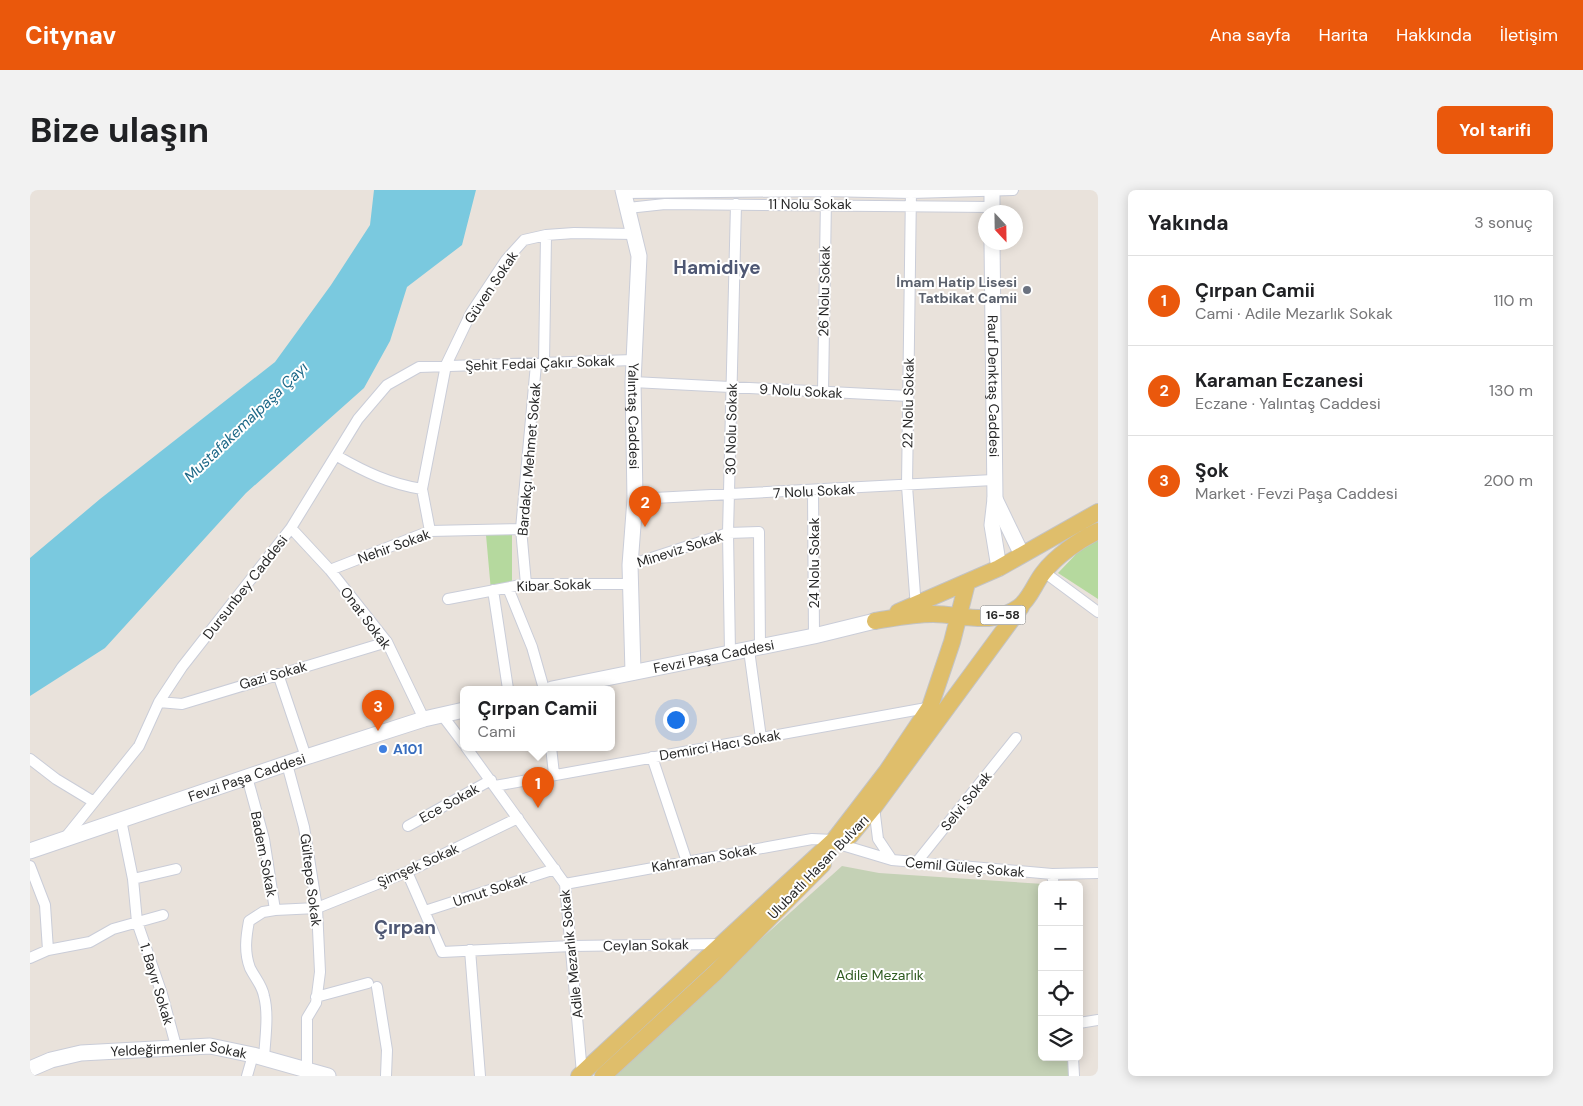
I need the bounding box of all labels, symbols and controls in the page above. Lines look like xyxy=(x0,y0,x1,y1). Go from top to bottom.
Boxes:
text: Citynav xyxy=(25,20,116,51)
text: Ana sayfa xyxy=(1210,23,1290,47)
text: Harita xyxy=(1318,23,1368,47)
text: Hakkında xyxy=(1396,23,1472,47)
text: İletişim xyxy=(1500,23,1558,47)
button: Yol tarifi xyxy=(1437,106,1553,154)
text: Bize ulaşın xyxy=(30,107,209,153)
street label: 11 Nolu Sokak xyxy=(768,195,852,213)
north arrow xyxy=(978,205,1023,250)
text: Yakında xyxy=(1148,209,1229,237)
text: 3 sonuç xyxy=(1474,212,1533,233)
street label: 26 Nolu Sokak xyxy=(814,245,834,337)
street label: Güven Sokak xyxy=(460,247,522,327)
district label: Hamidiye xyxy=(673,255,761,280)
place label: İmam Hatip Lisesi Tatbikat Camii xyxy=(896,273,1017,307)
text: Çırpan Camii xyxy=(1195,278,1315,303)
marker: İmam Hatip Lisesi Tatbikat Camii xyxy=(1021,284,1033,296)
text: 1 xyxy=(1161,290,1167,311)
text: 110 m xyxy=(1494,290,1533,311)
text: Cami · Adile Mezarlık Sokak xyxy=(1195,303,1393,324)
street label: Rauf Denktaş Caddesi xyxy=(984,315,1004,457)
street label: Şehit Fedai Çakır Sokak xyxy=(465,351,615,375)
street label: 22 Nolu Sokak xyxy=(898,357,918,449)
water label: Mustafakemalpaşa Çayı xyxy=(180,358,312,486)
street label: Yalıntaş Caddesi xyxy=(624,362,643,469)
text: Karaman Eczanesi xyxy=(1195,368,1363,393)
street label: 9 Nolu Sokak xyxy=(759,380,843,402)
text: 2 xyxy=(1159,380,1169,401)
text: 130 m xyxy=(1489,380,1533,401)
street label: Bardakçı Mehmet Sokak xyxy=(513,381,545,537)
street label: 30 Nolu Sokak xyxy=(721,383,741,475)
text: Eczane · Yalıntaş Caddesi xyxy=(1195,393,1381,414)
text: Şok xyxy=(1195,458,1229,483)
text: 3 xyxy=(1159,470,1169,491)
text: 200 m xyxy=(1484,470,1533,491)
street label: 7 Nolu Sokak xyxy=(773,480,855,502)
text: Market · Fevzi Paşa Caddesi xyxy=(1195,483,1397,504)
pin: 2 xyxy=(629,486,661,527)
street label: 24 Nolu Sokak xyxy=(805,518,823,609)
street label: Nehir Sokak xyxy=(355,525,433,567)
street label: Mineviz Sokak xyxy=(635,527,725,571)
street label: Dursunbey Caddesi xyxy=(199,531,291,643)
street label: Kibar Sokak xyxy=(516,575,592,595)
street label: Onat Sokak xyxy=(337,583,395,653)
road number: 16-58 xyxy=(980,606,1026,624)
street label: Fevzi Paşa Caddesi xyxy=(652,635,776,677)
street label: Gazi Sokak xyxy=(237,657,309,693)
popup xyxy=(460,686,615,751)
pin: 3 xyxy=(362,690,394,731)
text: Çırpan Camii xyxy=(478,696,597,721)
your location xyxy=(663,707,689,733)
text: Cami xyxy=(478,721,516,742)
street label: Demirci Hacı Sokak xyxy=(658,725,782,765)
place label: A101 xyxy=(393,740,423,758)
marker: A101 xyxy=(377,743,389,755)
street label: Fevzi Paşa Caddesi xyxy=(186,749,308,805)
pin: 1 xyxy=(522,767,554,808)
street label: Selvi Sokak xyxy=(937,768,995,834)
street label: Ece Sokak xyxy=(416,779,482,827)
street label: Badem Sokak xyxy=(247,810,281,898)
street label: Ulubatlı Hasan Bulvarı xyxy=(764,811,872,923)
street label: Gültepe Sokak xyxy=(296,832,326,928)
street label: Şimşek Sokak xyxy=(374,839,462,891)
street label: Kahraman Sokak xyxy=(650,840,758,876)
street label: Cemil Güleç Sokak xyxy=(904,853,1026,881)
street label: Umut Sokak xyxy=(451,870,529,910)
map controls xyxy=(1038,881,1083,1061)
button: + xyxy=(1038,881,1083,926)
street label: Adile Mezarlık Sokak xyxy=(555,889,587,1019)
district label: Çırpan xyxy=(374,915,436,940)
button: − xyxy=(1038,926,1083,971)
street label: Ceylan Sokak xyxy=(603,935,689,955)
street label: 1. Bayır Sokak xyxy=(136,941,178,1027)
park label: Adile Mezarlık xyxy=(836,966,924,984)
button: locate xyxy=(1038,971,1083,1016)
button: layers xyxy=(1038,1016,1083,1061)
street label: Yeldeğirmenler Sokak xyxy=(110,1037,249,1063)

